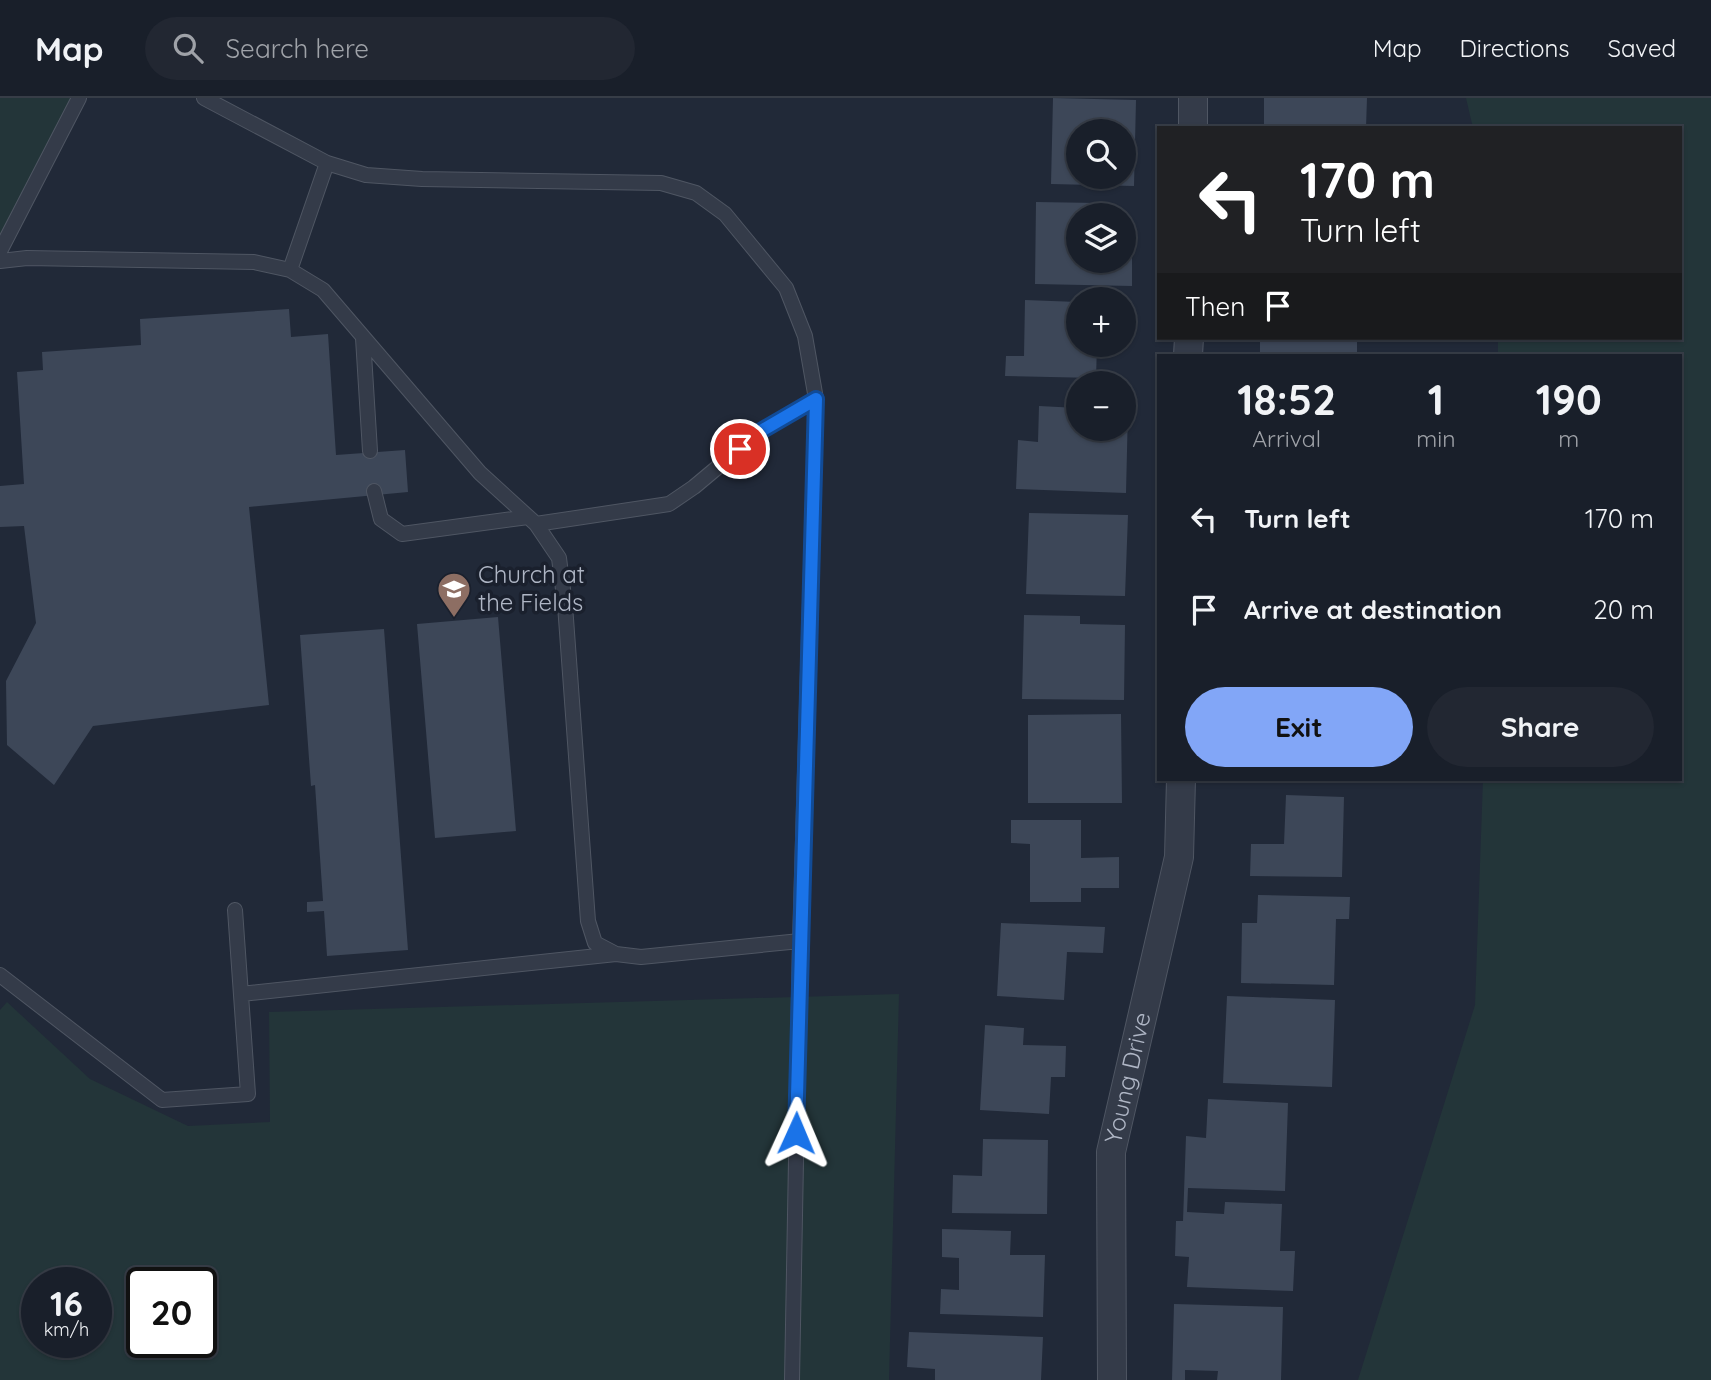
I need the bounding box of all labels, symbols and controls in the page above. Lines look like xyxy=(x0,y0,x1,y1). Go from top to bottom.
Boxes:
search box xyxy=(145,17,635,80)
text: Map xyxy=(35,28,103,69)
icon: search xyxy=(169,29,207,67)
text: Search here xyxy=(225,32,369,65)
text: Map xyxy=(1373,33,1422,63)
text: Directions xyxy=(1460,33,1570,63)
text: Saved xyxy=(1608,33,1676,63)
map controls xyxy=(1066,119,1136,441)
button: search xyxy=(1066,119,1136,189)
text: 170 m xyxy=(1300,149,1435,210)
icon: left xyxy=(1185,154,1276,245)
button: layers xyxy=(1066,203,1136,273)
text: Turn left xyxy=(1300,210,1421,250)
button: + xyxy=(1066,287,1136,357)
icon: arrive xyxy=(1259,287,1297,325)
text: Then xyxy=(1185,290,1245,323)
button: − xyxy=(1066,371,1136,441)
text: 18:52 xyxy=(1237,373,1336,426)
text: 1 xyxy=(1428,373,1444,426)
text: 190 xyxy=(1536,373,1602,426)
pin xyxy=(710,419,770,479)
text: Arrival xyxy=(1252,424,1321,453)
text: min xyxy=(1416,424,1456,453)
text: m xyxy=(1558,424,1579,453)
icon: arrive xyxy=(721,430,759,468)
icon: left xyxy=(1185,500,1223,538)
text: Turn left xyxy=(1244,502,1351,535)
text: 170 m xyxy=(1585,502,1654,535)
place label: Church at the Fields xyxy=(478,559,585,617)
school or university icon: Church at the Fields xyxy=(435,570,473,619)
icon: arrive xyxy=(1185,591,1223,629)
text: Arrive at destination xyxy=(1244,593,1502,626)
text: 20 m xyxy=(1593,593,1654,626)
button: Exit xyxy=(1185,687,1413,767)
button: Share xyxy=(1427,687,1654,767)
street label: Young Drive xyxy=(1097,1009,1157,1146)
position arrow xyxy=(759,1096,833,1170)
speed limit sign: 20 xyxy=(126,1267,217,1358)
text: 16 xyxy=(50,1281,83,1325)
text: km/h xyxy=(44,1318,89,1341)

